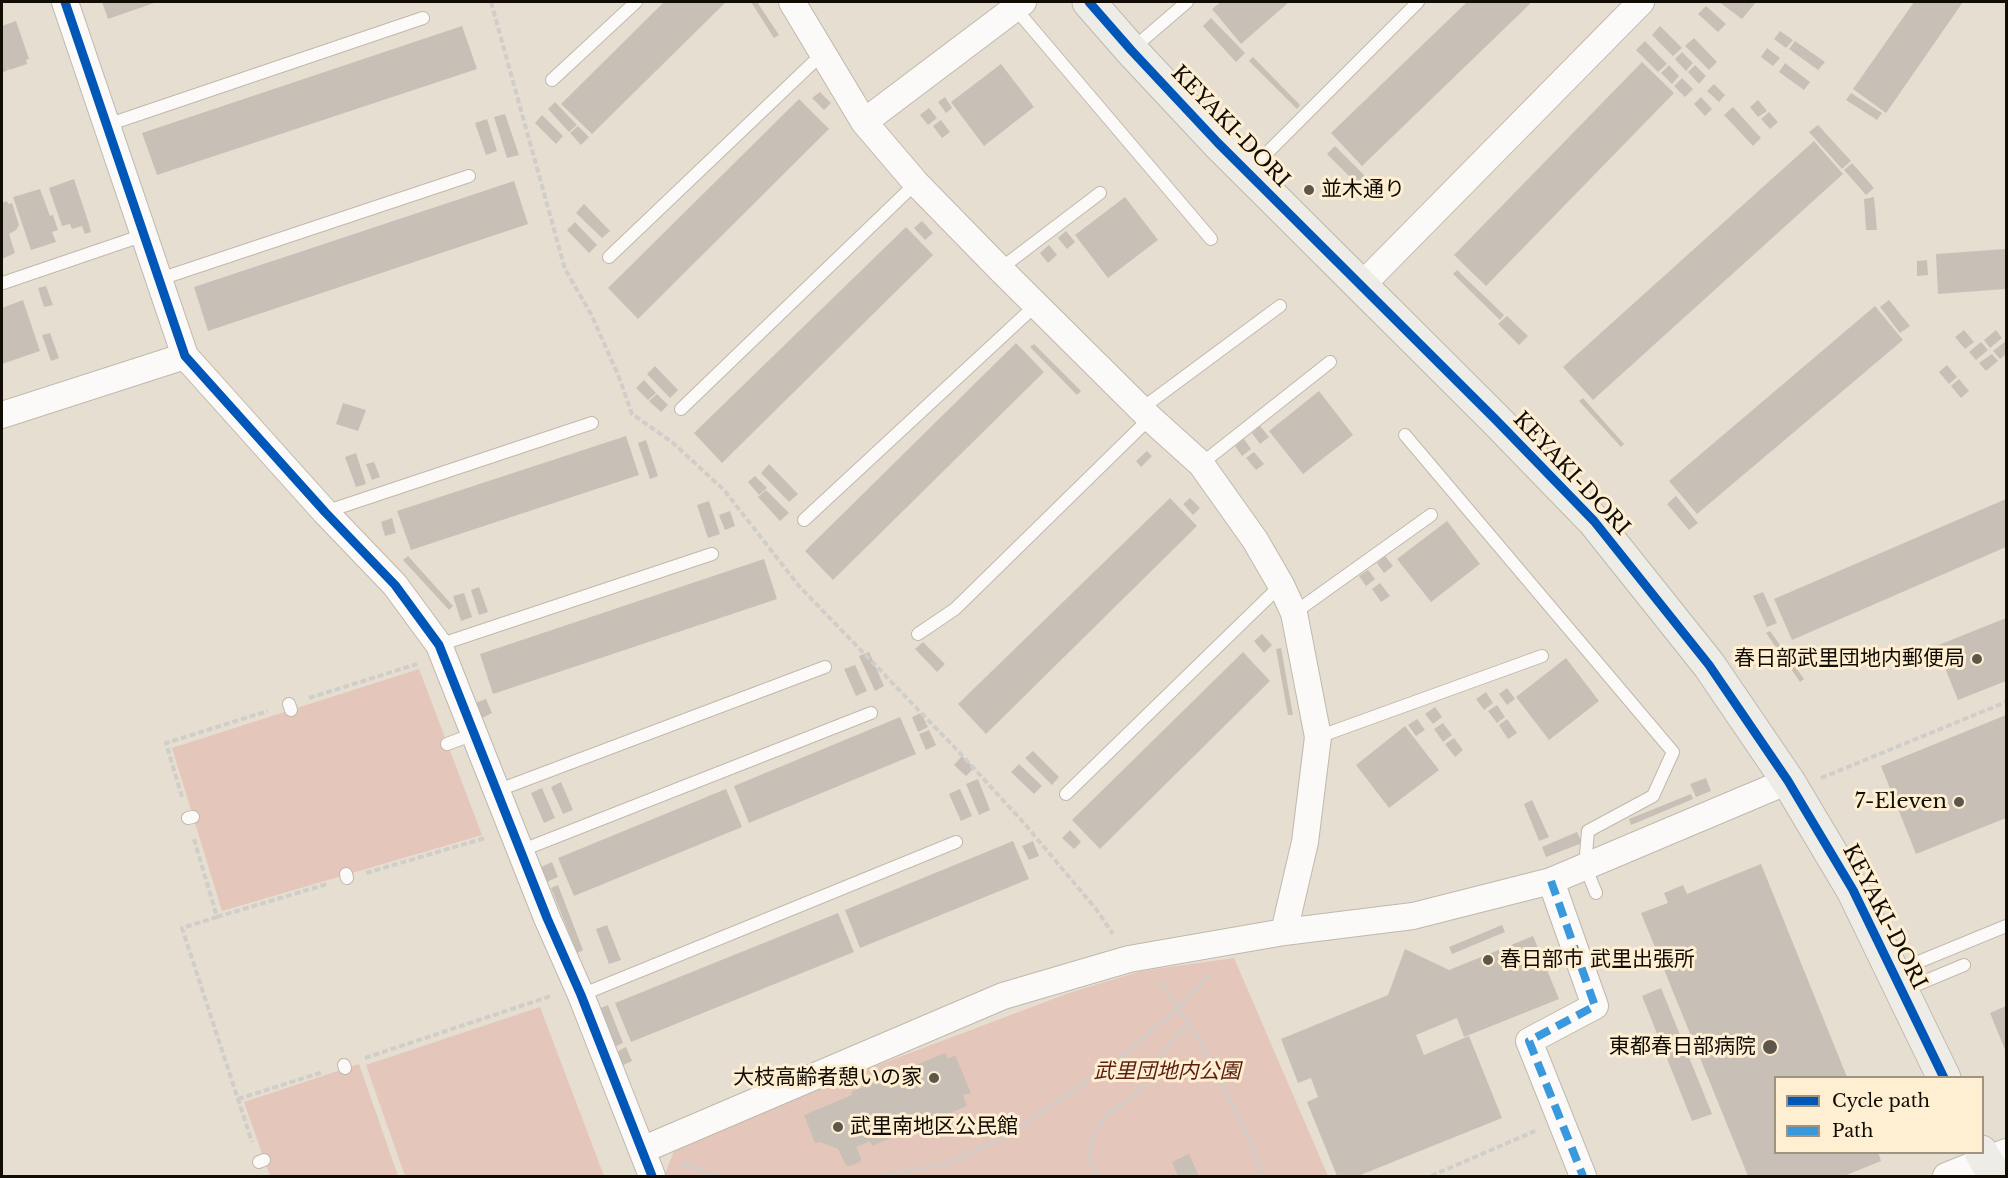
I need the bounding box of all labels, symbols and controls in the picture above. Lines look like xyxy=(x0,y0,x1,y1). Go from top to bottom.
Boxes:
street label: KEYAKI-DORI xyxy=(1166,61,1294,193)
place label: 並木通り xyxy=(1321,177,1405,203)
marker: 並木通り xyxy=(1302,183,1316,197)
street label: KEYAKI-DORI xyxy=(1507,407,1635,541)
place label: 春日部武里団地内郵便局 xyxy=(1734,646,1965,672)
marker: 春日部武里団地内郵便局 xyxy=(1970,652,1984,666)
place label: 7-Eleven xyxy=(1855,789,1947,815)
marker: 7-Eleven xyxy=(1952,795,1966,809)
street label: KEYAKI-DORI xyxy=(1837,840,1931,994)
place label: 春日部市 武里出張所 xyxy=(1500,947,1695,973)
marker: 春日部市 武里出張所 xyxy=(1481,953,1495,967)
place label: 東都春日部病院 xyxy=(1609,1034,1756,1060)
marker: 東都春日部病院 xyxy=(1761,1038,1779,1056)
park label: 武里団地内公園 xyxy=(1094,1059,1240,1085)
place label: 大枝高齢者憩いの家 xyxy=(733,1065,922,1091)
marker: 大枝高齢者憩いの家 xyxy=(927,1071,941,1085)
legend xyxy=(1774,1076,1984,1154)
text: Cycle path xyxy=(1832,1090,1930,1112)
place label: 武里南地区公民館 xyxy=(850,1114,1018,1140)
marker: 武里南地区公民館 xyxy=(831,1120,845,1134)
text: Path xyxy=(1832,1120,1873,1142)

